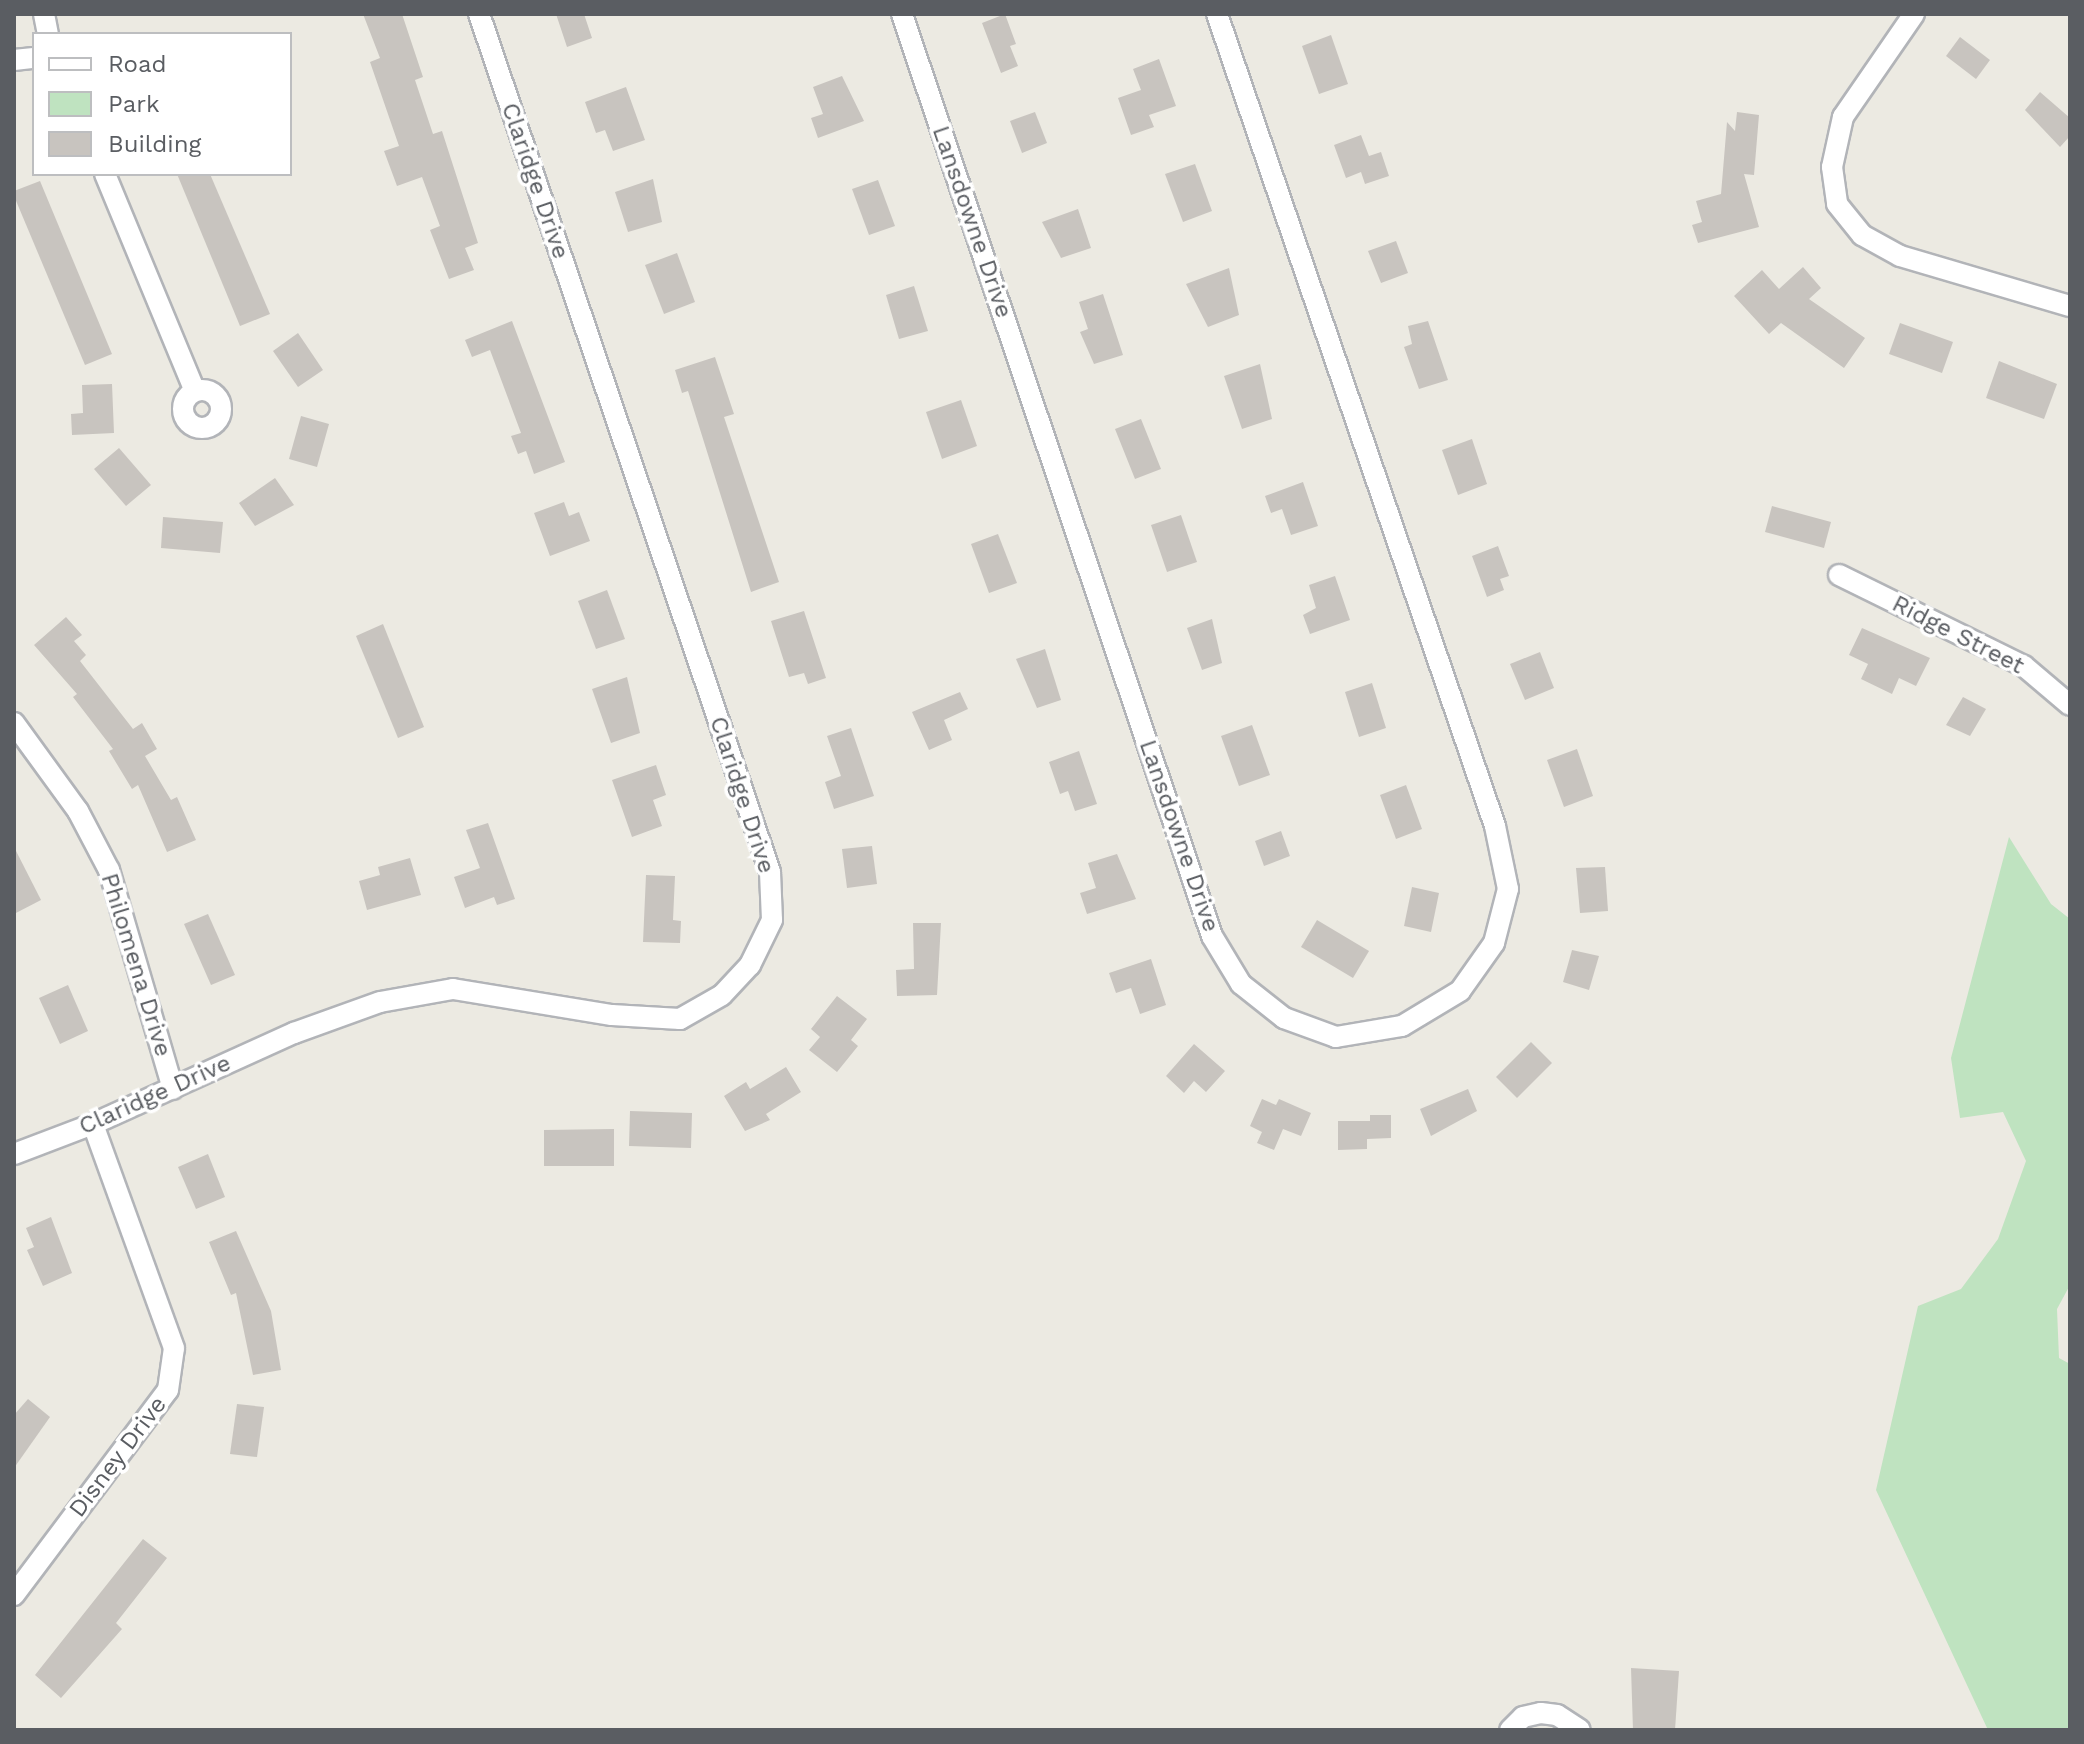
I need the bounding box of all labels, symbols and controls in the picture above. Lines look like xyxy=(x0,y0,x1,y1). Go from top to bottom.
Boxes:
legend xyxy=(32,32,292,176)
text: Road xyxy=(108,50,167,78)
text: Park xyxy=(108,90,160,118)
street label: Claridge Drive xyxy=(495,99,575,263)
street label: Lansdowne Drive xyxy=(926,122,1018,322)
text: Building xyxy=(108,130,201,158)
street label: Ridge Street xyxy=(1887,589,2029,681)
street label: Claridge Drive xyxy=(703,713,781,877)
street label: Lansdowne Drive xyxy=(1133,736,1225,936)
street label: Philomena Drive xyxy=(94,870,178,1060)
street label: Claridge Drive xyxy=(75,1049,235,1141)
street label: Disney Drive xyxy=(63,1391,173,1523)

